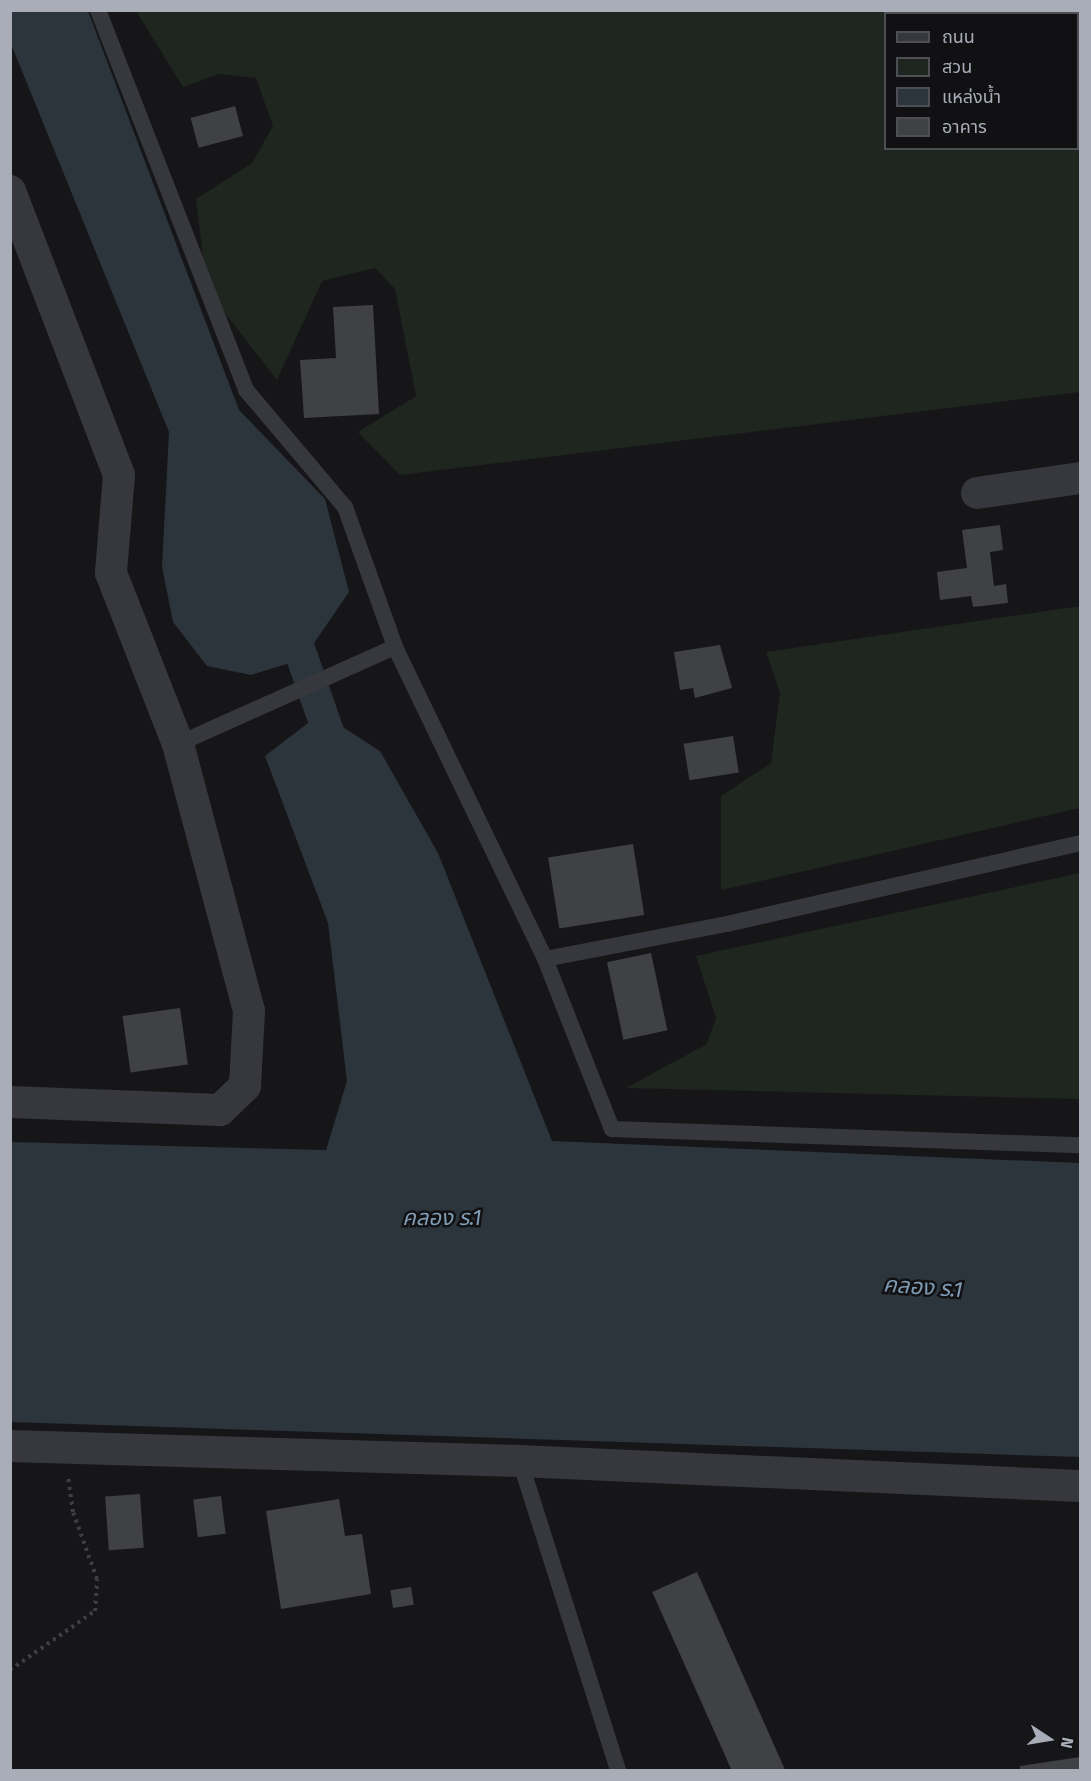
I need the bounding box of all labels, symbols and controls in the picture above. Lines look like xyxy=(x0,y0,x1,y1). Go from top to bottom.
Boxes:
legend xyxy=(884,12,1079,150)
text: ถนน xyxy=(942,26,975,48)
text: สวน xyxy=(942,56,972,78)
text: แหล่งน้ำ xyxy=(942,86,1001,108)
text: อาคาร xyxy=(942,116,987,138)
water label: คลอง ร.1 xyxy=(402,1205,482,1231)
water label: คลอง ร.1 xyxy=(882,1271,964,1303)
north arrow xyxy=(1019,1709,1079,1769)
text: N xyxy=(1057,1736,1077,1750)

